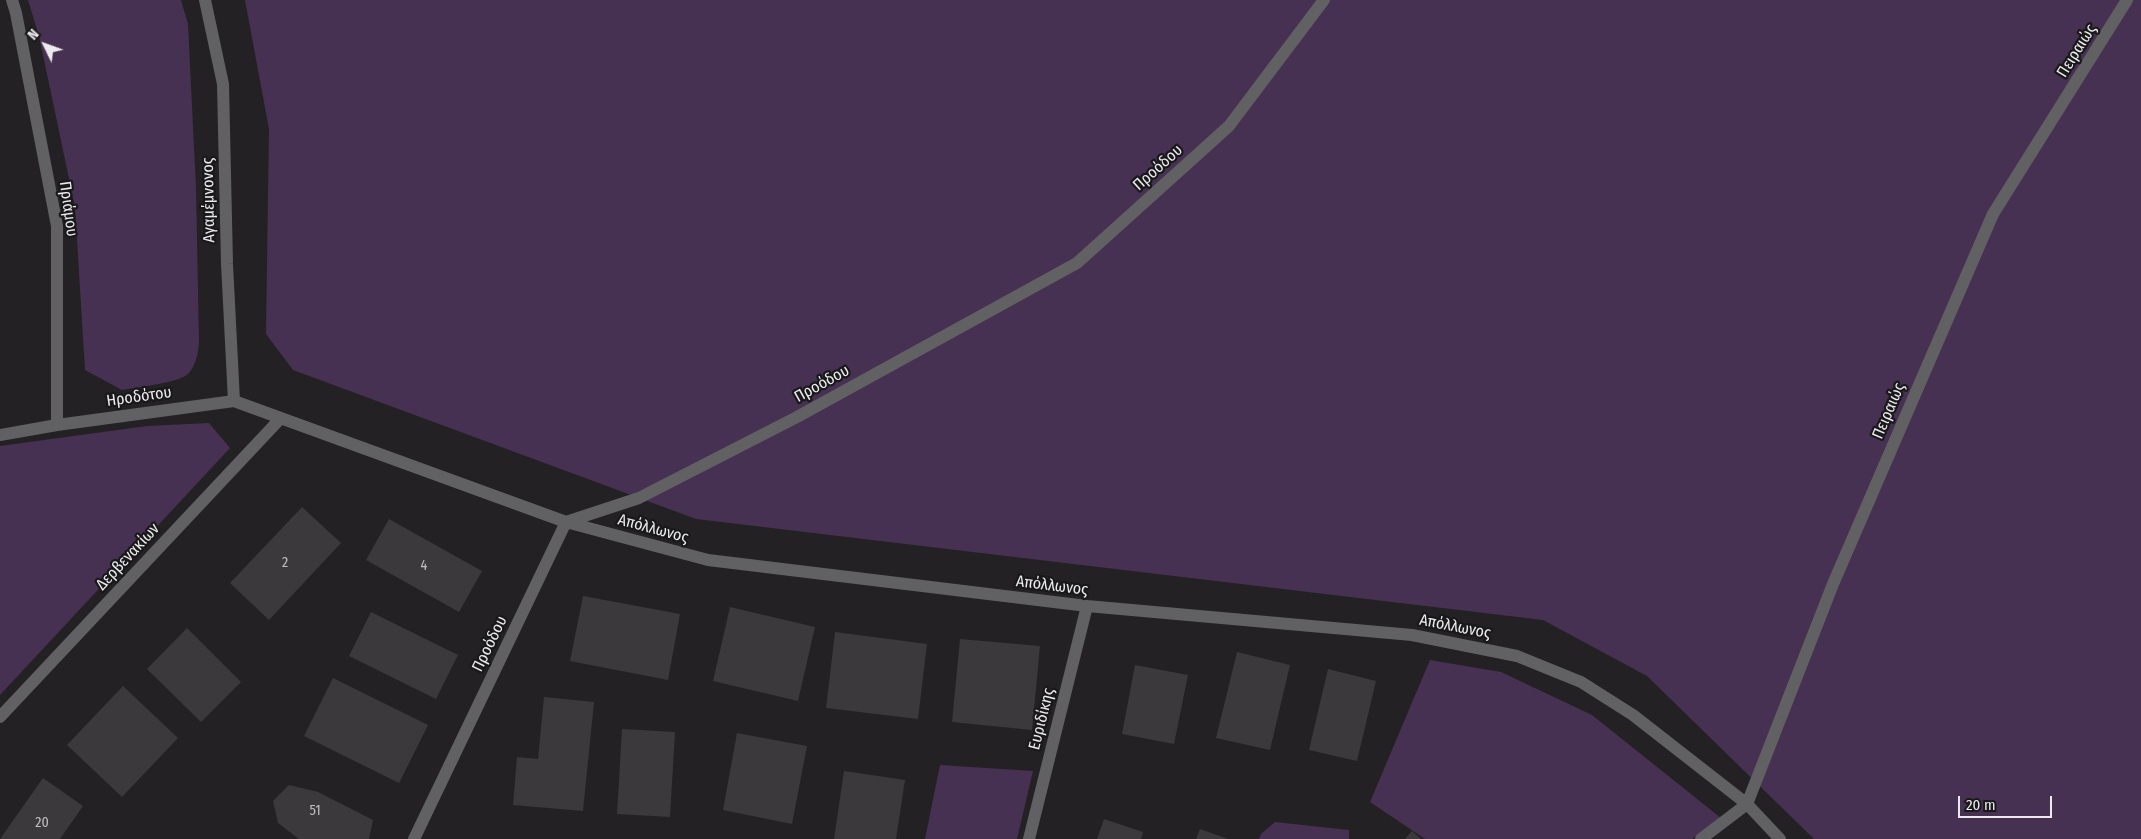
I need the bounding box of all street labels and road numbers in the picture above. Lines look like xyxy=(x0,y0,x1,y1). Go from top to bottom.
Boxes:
street label: Πειραιώς xyxy=(2053,21,2101,81)
street label: Προόδου xyxy=(1129,141,1187,195)
street label: Αγαμέμνονος xyxy=(199,157,219,243)
street label: Πριάμου xyxy=(55,180,81,238)
street label: Προόδου xyxy=(791,361,853,407)
street label: Πειραιώς xyxy=(1869,380,1909,442)
street label: Ηροδότου xyxy=(105,383,173,411)
street label: Απόλλωνος xyxy=(616,510,690,548)
street label: Δερβενακίων xyxy=(92,520,164,594)
street label: Απόλλωνος xyxy=(1015,572,1089,600)
street label: Απόλλωνος xyxy=(1418,611,1492,643)
street label: Προόδου xyxy=(468,613,512,675)
street label: Ευριδίκης xyxy=(1025,686,1059,752)

